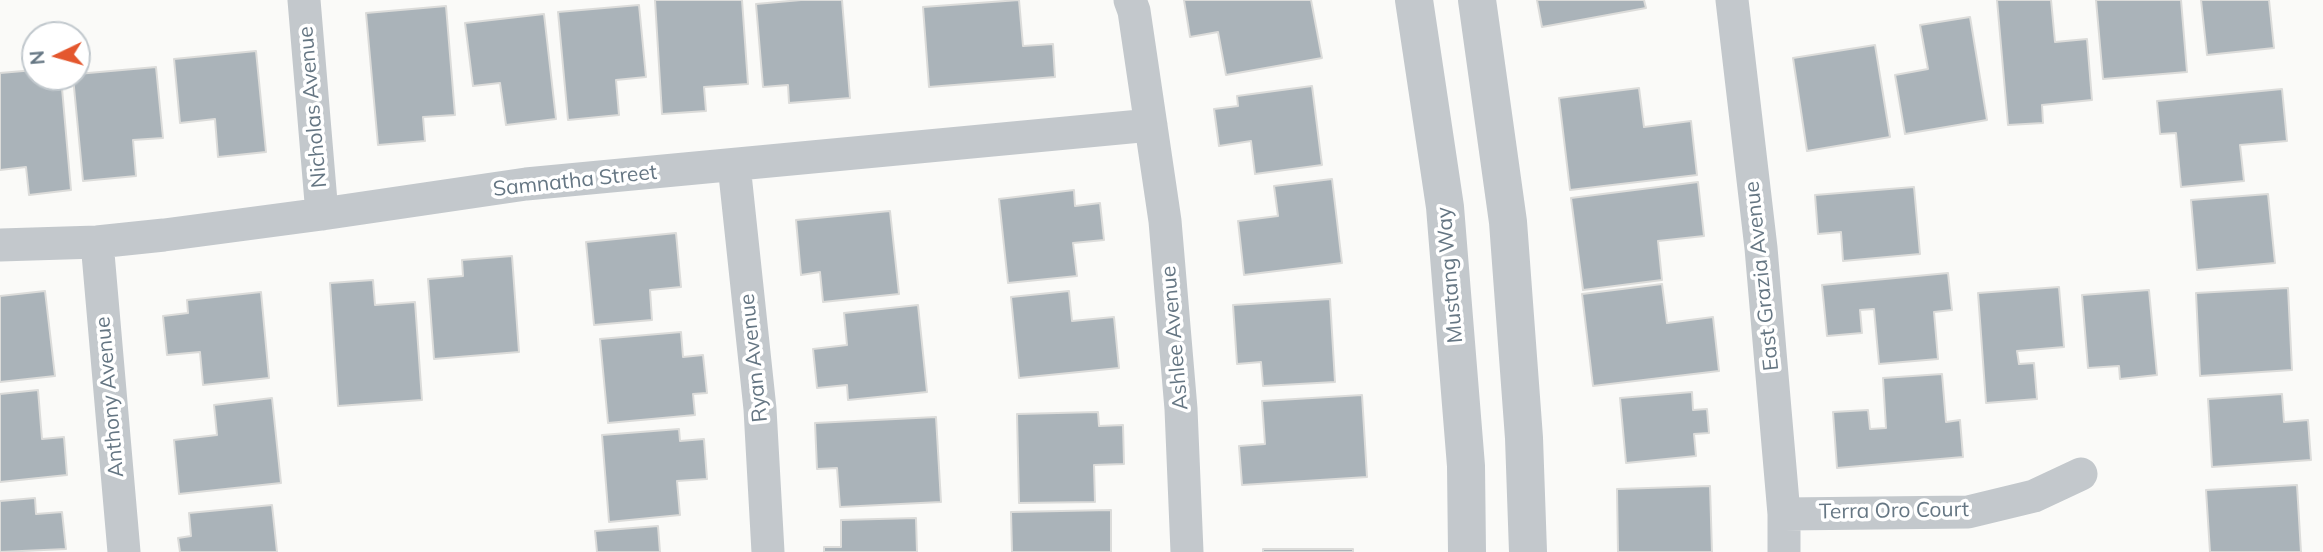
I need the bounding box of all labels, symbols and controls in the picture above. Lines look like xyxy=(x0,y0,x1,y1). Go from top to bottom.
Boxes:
north arrow xyxy=(21,21,91,91)
street label: Nicholas Avenue xyxy=(293,25,333,189)
text: N xyxy=(24,49,50,66)
street label: Samnatha Street xyxy=(492,160,658,202)
street label: East Grazia Avenue xyxy=(1740,180,1784,372)
street label: Mustang Way xyxy=(1431,206,1469,344)
street label: Ashlee Avenue xyxy=(1156,265,1194,411)
street label: Ryan Avenue xyxy=(735,293,773,423)
street label: Anthony Avenue xyxy=(90,316,130,478)
street label: Terra Oro Court xyxy=(1819,497,1969,525)

